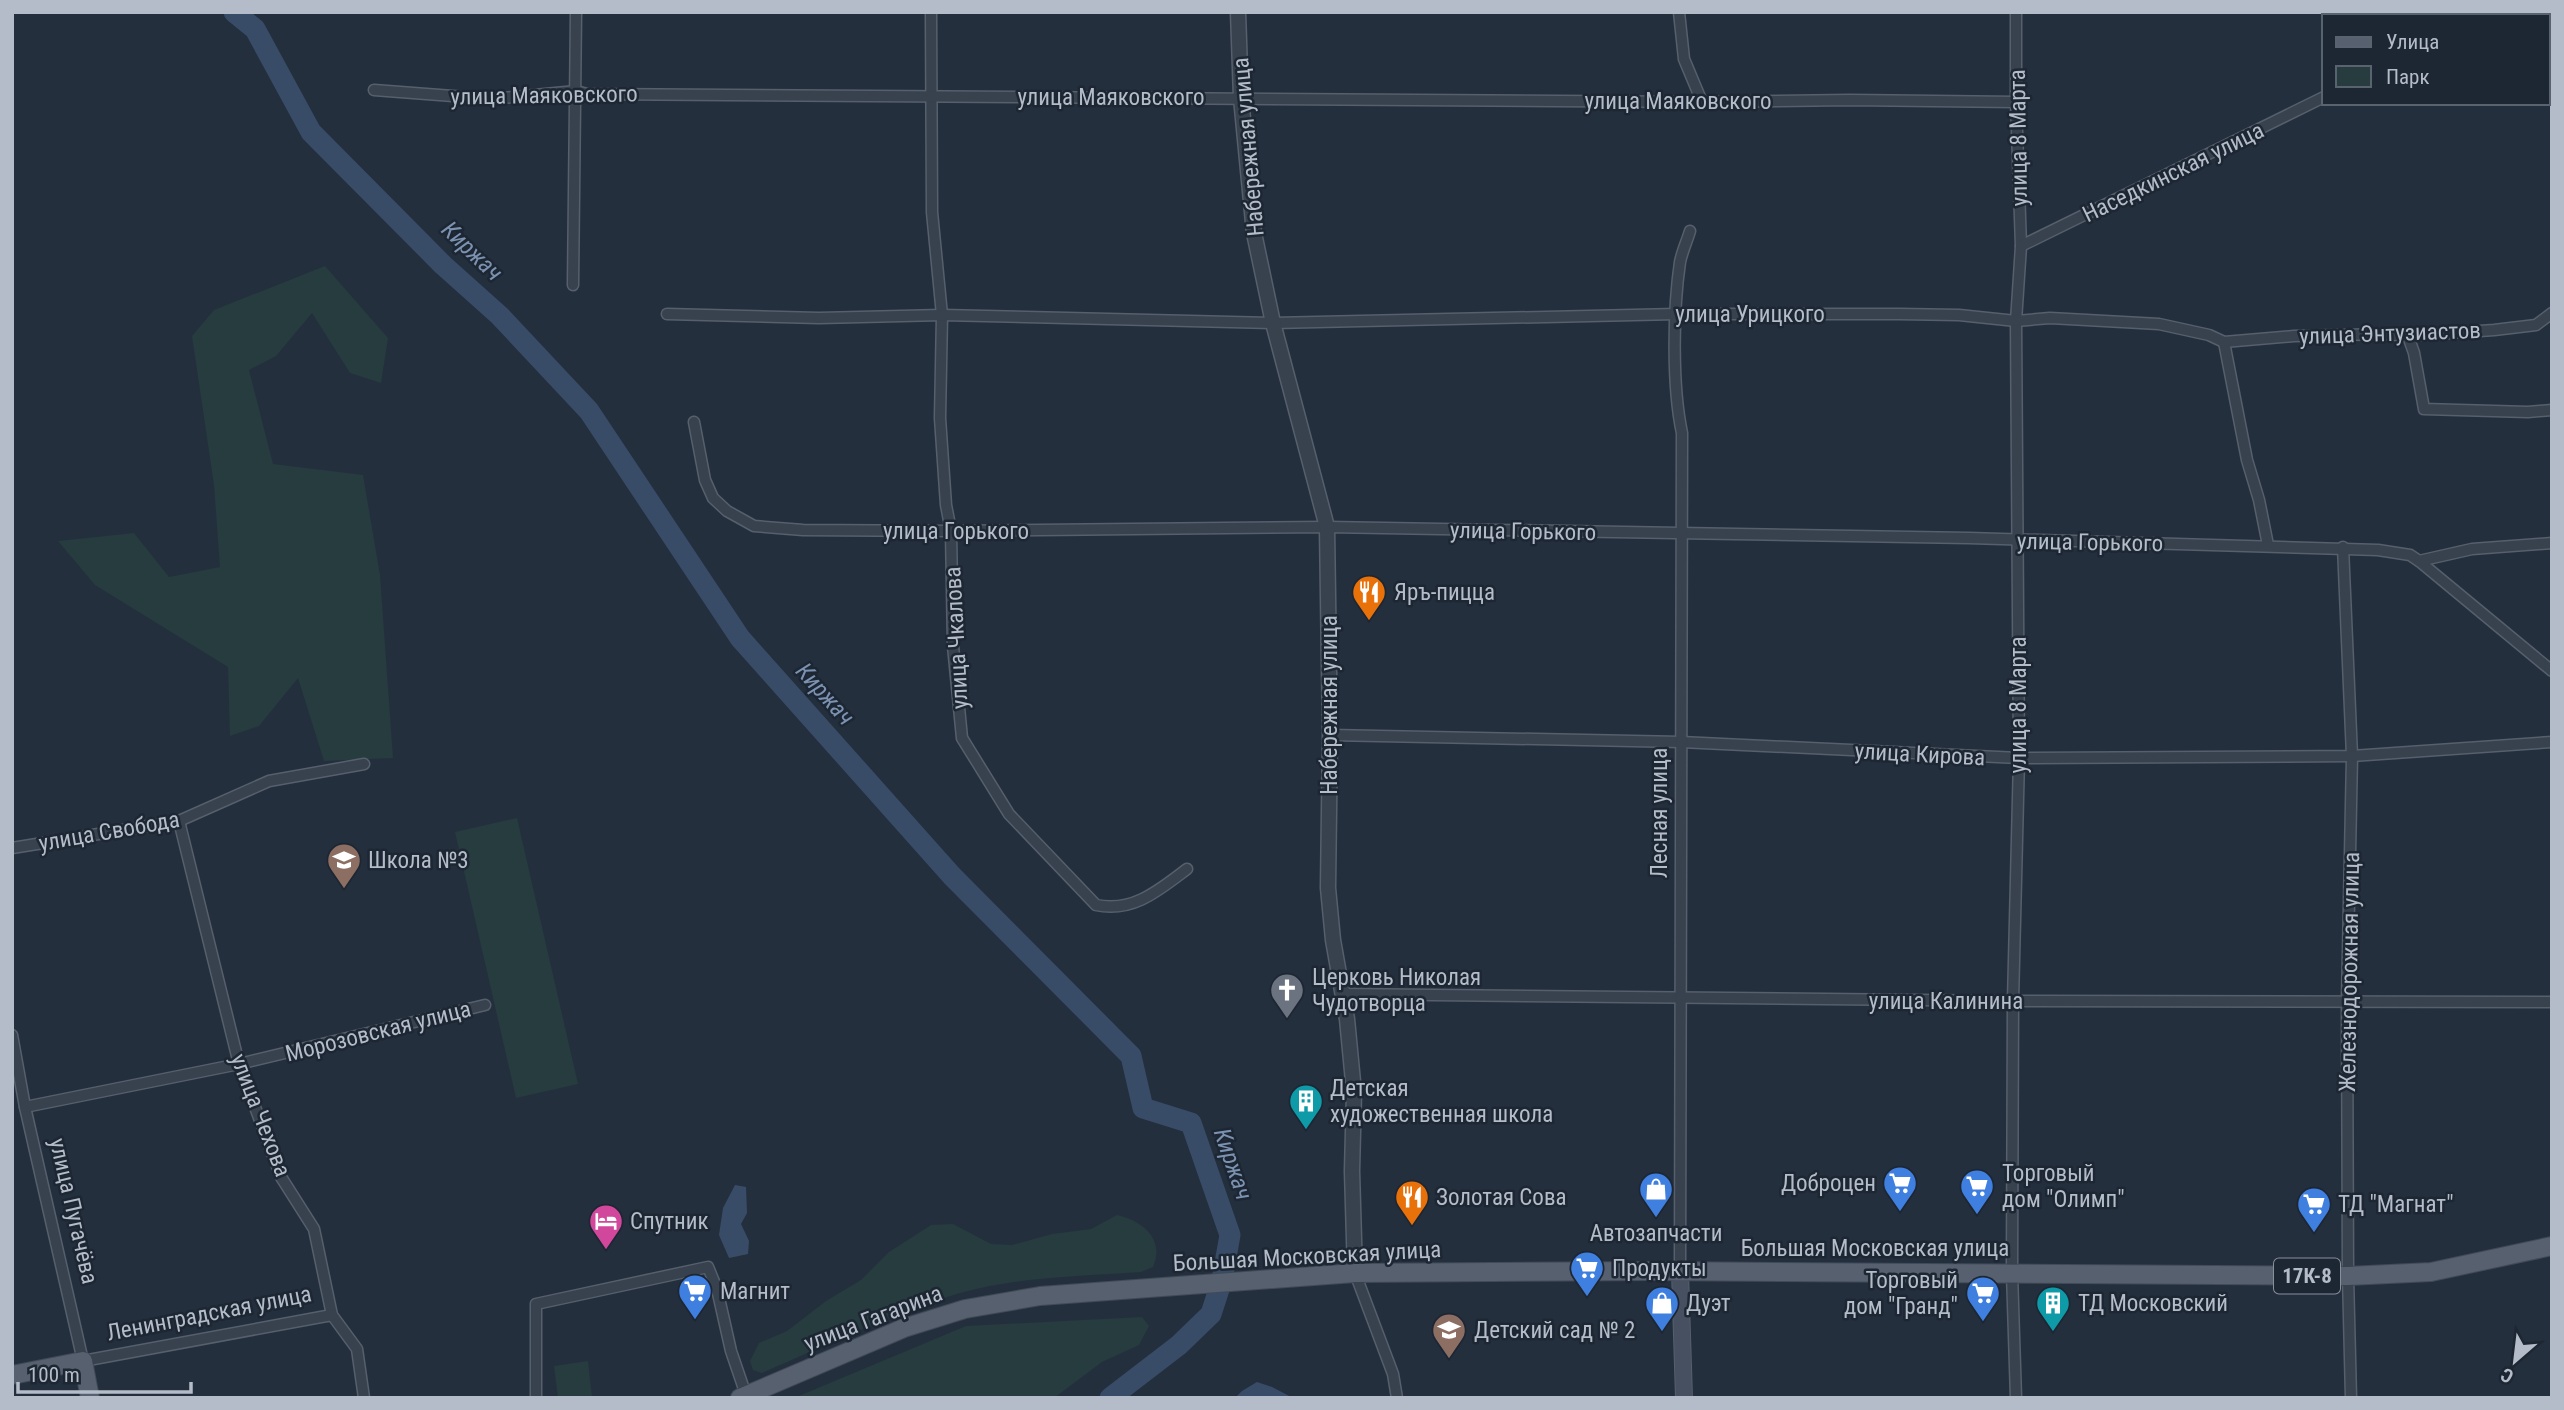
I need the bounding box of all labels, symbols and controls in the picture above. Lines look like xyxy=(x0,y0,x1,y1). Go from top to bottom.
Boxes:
legend xyxy=(2322,14,2550,105)
text: Улица xyxy=(2386,30,2439,54)
street label: Набережная улица xyxy=(1227,56,1270,237)
text: Парк xyxy=(2386,65,2430,89)
street label: улица 8 Марта xyxy=(2004,69,2033,207)
street label: улица Маяковского xyxy=(450,80,638,111)
street label: улица Маяковского xyxy=(1017,84,1205,111)
street label: улица Маяковского xyxy=(1584,88,1772,115)
street label: Наседкинская улица xyxy=(2078,117,2268,228)
water label: Киржач xyxy=(436,215,508,287)
street label: улица Урицкого xyxy=(1675,301,1825,328)
street label: улица Энтузиастов xyxy=(2299,317,2481,350)
street label: улица Горького xyxy=(1450,517,1596,546)
street label: улица Горького xyxy=(883,518,1029,545)
street label: улица Горького xyxy=(2017,528,2163,557)
street label: улица Чкалова xyxy=(939,566,974,710)
restaurant icon: Яръ-пицца xyxy=(1350,573,1388,622)
place label: Яръ-пицца xyxy=(1394,579,1495,606)
street label: Набережная улица xyxy=(1316,615,1343,795)
street label: улица 8 Марта xyxy=(2005,636,2032,774)
water label: Киржач xyxy=(790,657,860,731)
street label: улица Кирова xyxy=(1854,738,1986,771)
street label: Лесная улица xyxy=(1646,748,1673,878)
street label: улица Свобода xyxy=(37,806,182,857)
school or university icon: Школа №3 xyxy=(325,841,363,890)
place label: Школа №3 xyxy=(368,847,469,874)
street label: Железнодорожная улица xyxy=(2334,852,2365,1092)
place label: Церковь Николая Чудотворца xyxy=(1312,964,1481,1017)
church icon: Церковь Николая Чудотворца xyxy=(1268,971,1306,1020)
street label: улица Калинина xyxy=(1869,988,2023,1015)
street label: Морозовская улица xyxy=(283,995,474,1068)
street label: улица Чехова xyxy=(225,1050,296,1180)
place label: Детская художественная школа xyxy=(1330,1075,1553,1128)
building icon: Детская художественная школа xyxy=(1287,1082,1325,1131)
water label: Киржач xyxy=(1208,1125,1258,1203)
street label: улица Пугачёва xyxy=(44,1136,103,1287)
place label: Торговый дом "Олимп" xyxy=(2002,1160,2125,1213)
supermarket icon: Доброцен xyxy=(1881,1164,1919,1213)
supermarket icon: Торговый дом "Олимп" xyxy=(1958,1167,1996,1216)
shop icon: Автозапчасти xyxy=(1637,1170,1675,1219)
place label: Доброцен xyxy=(1781,1170,1876,1197)
restaurant icon: Золотая Сова xyxy=(1393,1178,1431,1227)
place label: Золотая Сова xyxy=(1436,1184,1566,1211)
supermarket icon: ТД "Магнат" xyxy=(2295,1185,2333,1234)
place label: ТД "Магнат" xyxy=(2338,1191,2454,1218)
hotel icon: Спутник xyxy=(587,1202,625,1251)
place label: Спутник xyxy=(630,1208,709,1235)
place label: Автозапчасти xyxy=(1590,1220,1722,1247)
street label: Большая Московская улица xyxy=(1741,1235,2009,1262)
street label: Большая Московская улица xyxy=(1172,1236,1442,1277)
supermarket icon: Продукты xyxy=(1568,1249,1606,1298)
place label: Продукты xyxy=(1612,1255,1707,1282)
road number: 17К-8 xyxy=(2274,1258,2340,1294)
place label: Торговый дом "Гранд" xyxy=(1844,1267,1958,1320)
supermarket icon: Магнит xyxy=(676,1272,714,1321)
supermarket icon: Торговый дом "Гранд" xyxy=(1964,1274,2002,1323)
place label: Магнит xyxy=(720,1278,790,1305)
street label: Ленинградская улица xyxy=(104,1280,314,1347)
street label: улица Гагарина xyxy=(800,1280,946,1357)
shop icon: Дуэт xyxy=(1643,1284,1681,1333)
building icon: ТД Московский xyxy=(2034,1284,2072,1333)
place label: Дуэт xyxy=(1686,1290,1731,1317)
place label: ТД Московский xyxy=(2078,1290,2228,1317)
school or university icon: Детский сад № 2 xyxy=(1430,1311,1468,1360)
place label: Детский сад № 2 xyxy=(1474,1317,1635,1344)
north arrow xyxy=(2480,1326,2550,1396)
scale bar xyxy=(18,1350,191,1394)
text: 100 m xyxy=(28,1363,80,1387)
text: С xyxy=(2497,1363,2517,1388)

